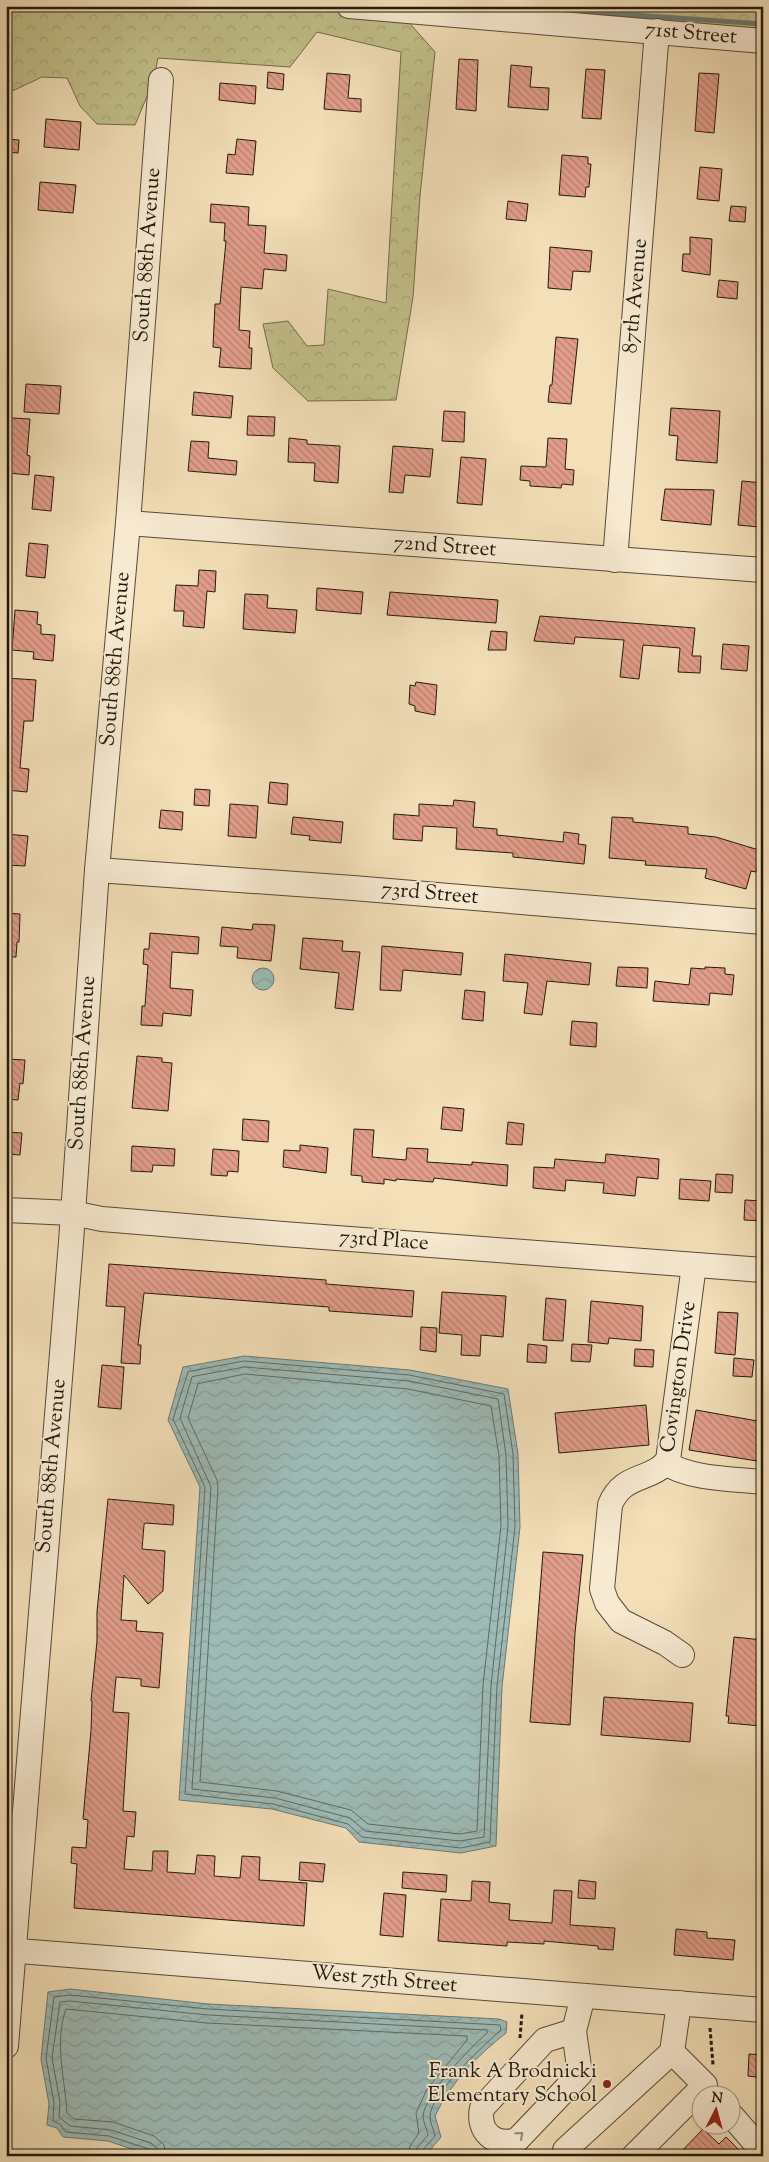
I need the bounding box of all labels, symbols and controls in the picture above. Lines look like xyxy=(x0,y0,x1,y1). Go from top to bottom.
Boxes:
street label: 71st Street xyxy=(644,15,738,53)
street label: South 88th Avenue xyxy=(127,167,169,343)
street label: 87th Avenue xyxy=(616,237,656,355)
street label: 72nd Street xyxy=(393,528,497,566)
street label: South 88th Avenue xyxy=(93,570,139,748)
street label: 73rd Street xyxy=(380,875,480,913)
street label: South 88th Avenue xyxy=(62,975,104,1151)
street label: 73rd Place xyxy=(338,1223,430,1259)
street label: Covington Drive xyxy=(654,1299,704,1455)
street label: South 88th Avenue xyxy=(29,1377,75,1555)
street label: West 75th Street xyxy=(310,1959,458,2001)
place label: Frank A Brodnicki Elementary School xyxy=(428,2057,597,2111)
marker: Frank A Brodnicki Elementary School xyxy=(601,2078,613,2090)
north arrow xyxy=(692,2084,742,2134)
text: N xyxy=(711,2089,724,2110)
one-way arrow xyxy=(515,2132,524,2141)

